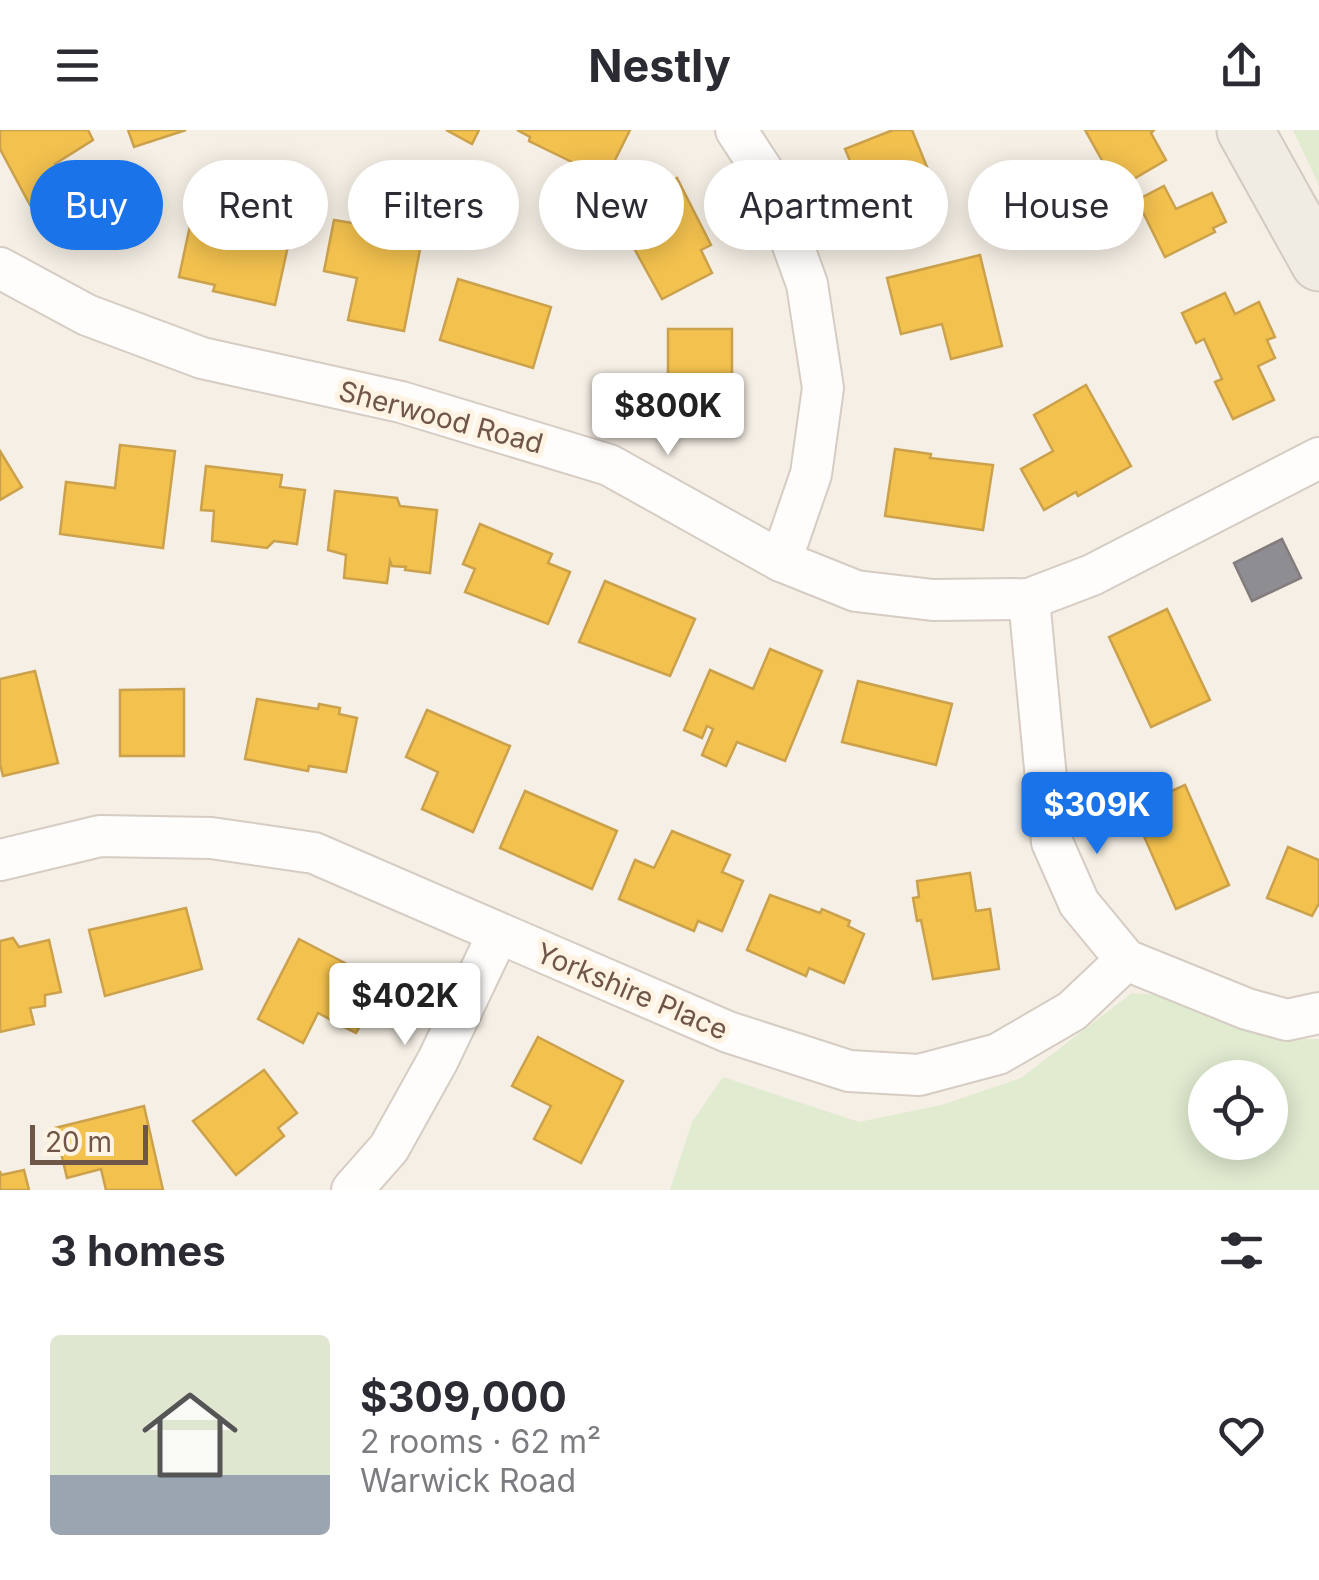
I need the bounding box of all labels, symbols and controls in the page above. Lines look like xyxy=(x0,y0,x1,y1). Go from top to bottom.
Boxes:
icon: menu xyxy=(50,38,105,93)
text: Nestly xyxy=(588,38,731,93)
icon: share xyxy=(1214,38,1269,93)
chip: Buy xyxy=(30,160,163,250)
chip: Rent xyxy=(183,160,328,250)
chip: Filters xyxy=(348,160,519,250)
chip: New xyxy=(539,160,684,250)
chip: Apartment xyxy=(704,160,948,250)
chip: House xyxy=(968,160,1144,250)
street label: Sherwood Road xyxy=(335,373,547,461)
pin: $800K xyxy=(598,373,738,458)
text: $800K xyxy=(614,386,722,425)
pin: $309K xyxy=(1027,772,1167,857)
text: $309K xyxy=(1044,785,1150,824)
street label: Yorkshire Place xyxy=(531,935,733,1047)
pin: $402K xyxy=(335,963,475,1048)
text: $402K xyxy=(351,976,459,1015)
map controls xyxy=(1188,1060,1288,1160)
button: locate xyxy=(1188,1060,1288,1160)
scale bar xyxy=(30,1120,148,1164)
text: 20 m xyxy=(45,1125,112,1159)
icon: filters xyxy=(1214,1223,1269,1278)
text: 3 homes xyxy=(50,1225,226,1276)
text: $309,000 xyxy=(360,1371,567,1422)
icon: home xyxy=(130,1375,250,1495)
icon: heart xyxy=(1214,1408,1269,1463)
text: 2 rooms · 62 m² xyxy=(360,1422,601,1461)
text: Warwick Road xyxy=(360,1461,576,1500)

